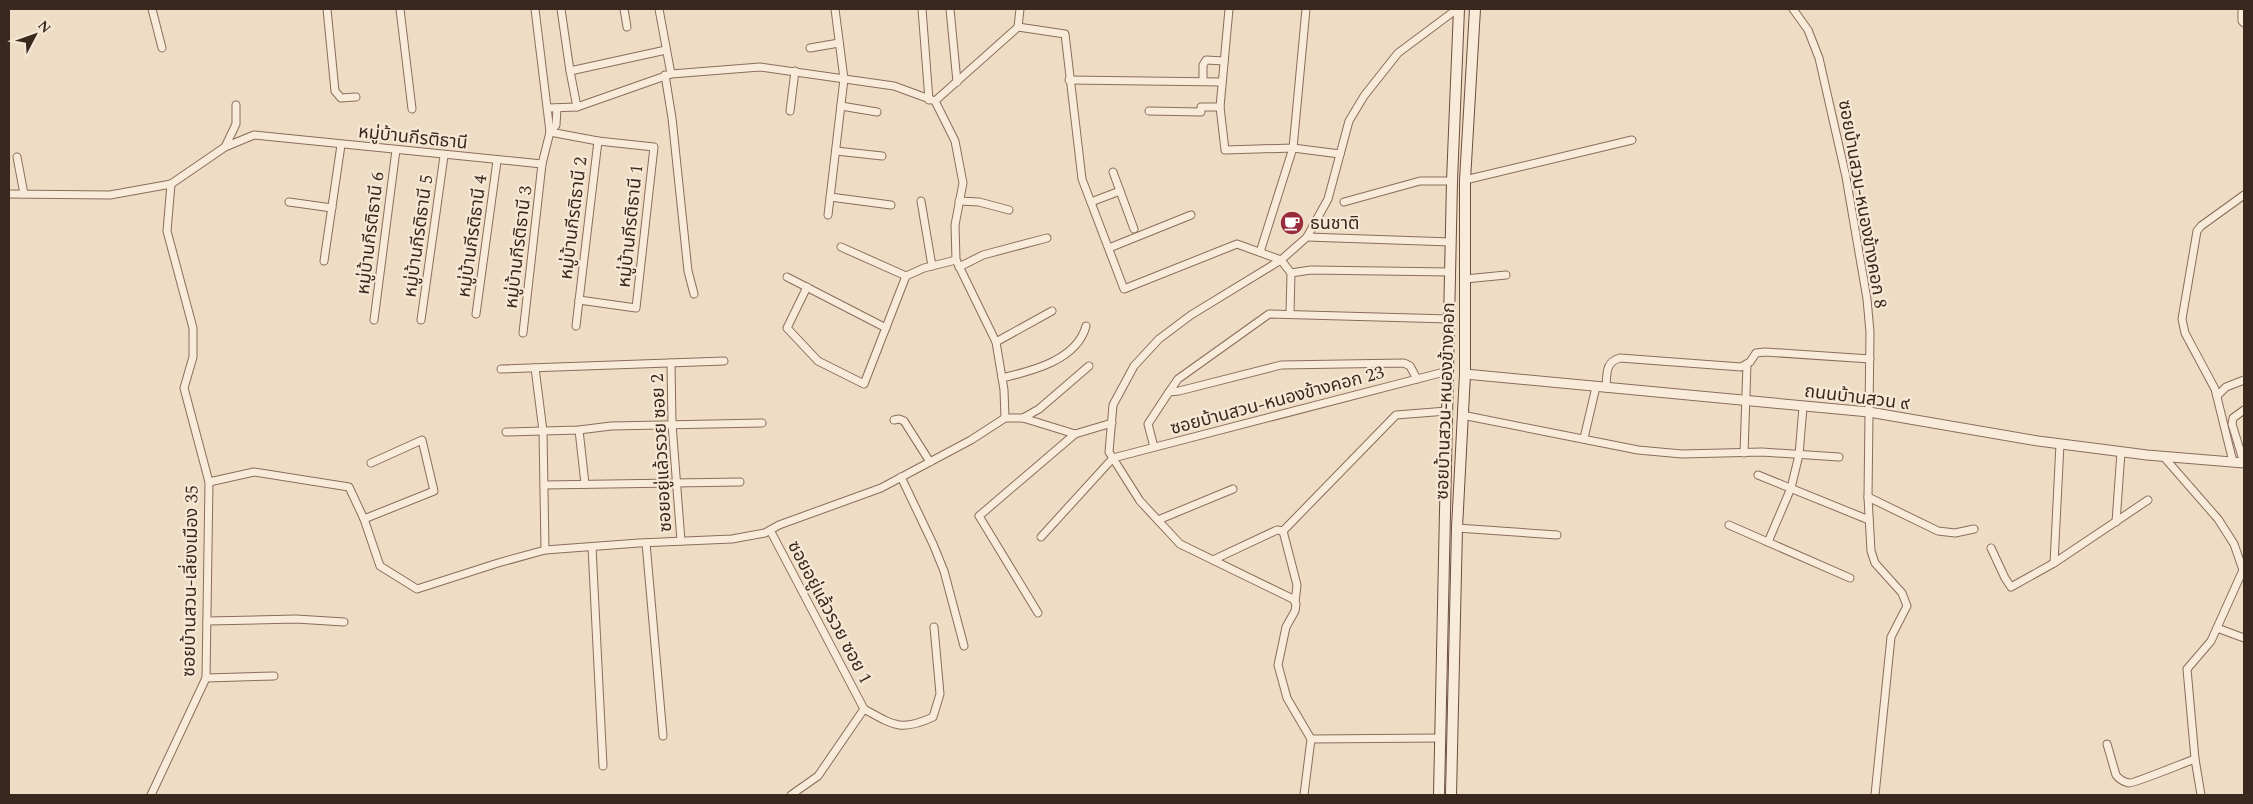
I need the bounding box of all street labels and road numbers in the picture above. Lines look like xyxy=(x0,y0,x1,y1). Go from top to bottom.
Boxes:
street label: ซอยบ้านสวน-หนองข้างคอก 8 xyxy=(1831,98,1894,310)
street label: หมู่บ้านกีรติธานี xyxy=(357,118,469,157)
street label: หมู่บ้านกีรติธานี 2 xyxy=(553,155,594,281)
street label: หมู่บ้านกีรติธานี 1 xyxy=(611,163,650,289)
street label: หมู่บ้านกีรติธานี 6 xyxy=(350,170,391,296)
street label: หมู่บ้านกีรติธานี 5 xyxy=(397,173,440,299)
street label: หมู่บ้านกีรติธานี 4 xyxy=(451,173,494,299)
street label: หมู่บ้านกีรติธานี 3 xyxy=(498,184,539,310)
street label: ซอยบ้านสวน-หนองข้างคอก xyxy=(1429,302,1462,500)
street label: ซอยบ้านสวน-หนองข้างคอก 23 xyxy=(1167,359,1387,442)
street label: ซอยอยู่แล้วรวย ซอย 2 xyxy=(644,373,679,533)
street label: ถนนบ้านสวน ๙ xyxy=(1803,378,1911,417)
street label: ซอยบ้านสวน-เลี่ยงเมือง 35 xyxy=(175,485,206,677)
street label: ซอยอยู่แล้วรวย ซอย 1 xyxy=(780,536,879,689)

